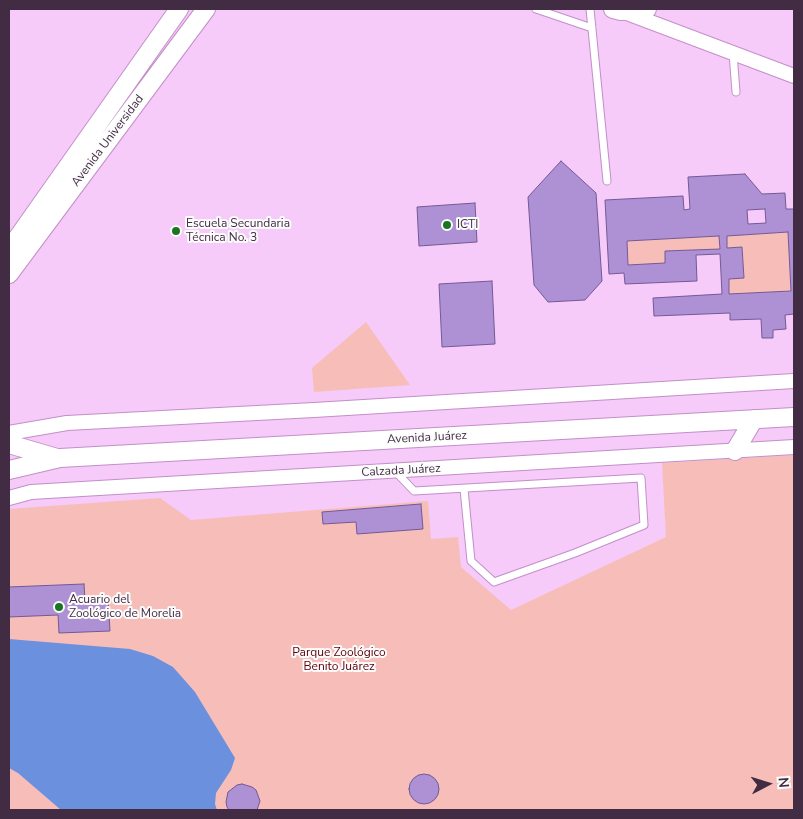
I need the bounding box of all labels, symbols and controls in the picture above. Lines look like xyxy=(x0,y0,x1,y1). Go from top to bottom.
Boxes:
street label: Avenida Universidad xyxy=(69,92,147,190)
place label: Escuela Secundaria Técnica No. 3 xyxy=(186,217,290,245)
place label: ICTI xyxy=(457,218,478,232)
marker: ICTI xyxy=(441,219,453,231)
marker: Escuela Secundaria Técnica No. 3 xyxy=(170,225,182,237)
street label: Avenida Juárez xyxy=(387,429,467,447)
street label: Calzada Juárez xyxy=(361,462,441,480)
place label: Acuario del Zoológico de Morelia xyxy=(69,593,181,621)
marker: Acuario del Zoológico de Morelia xyxy=(53,601,65,613)
park label: Parque Zoológico Benito Juárez xyxy=(292,646,386,674)
north arrow xyxy=(743,759,793,809)
text: N xyxy=(774,777,793,789)

